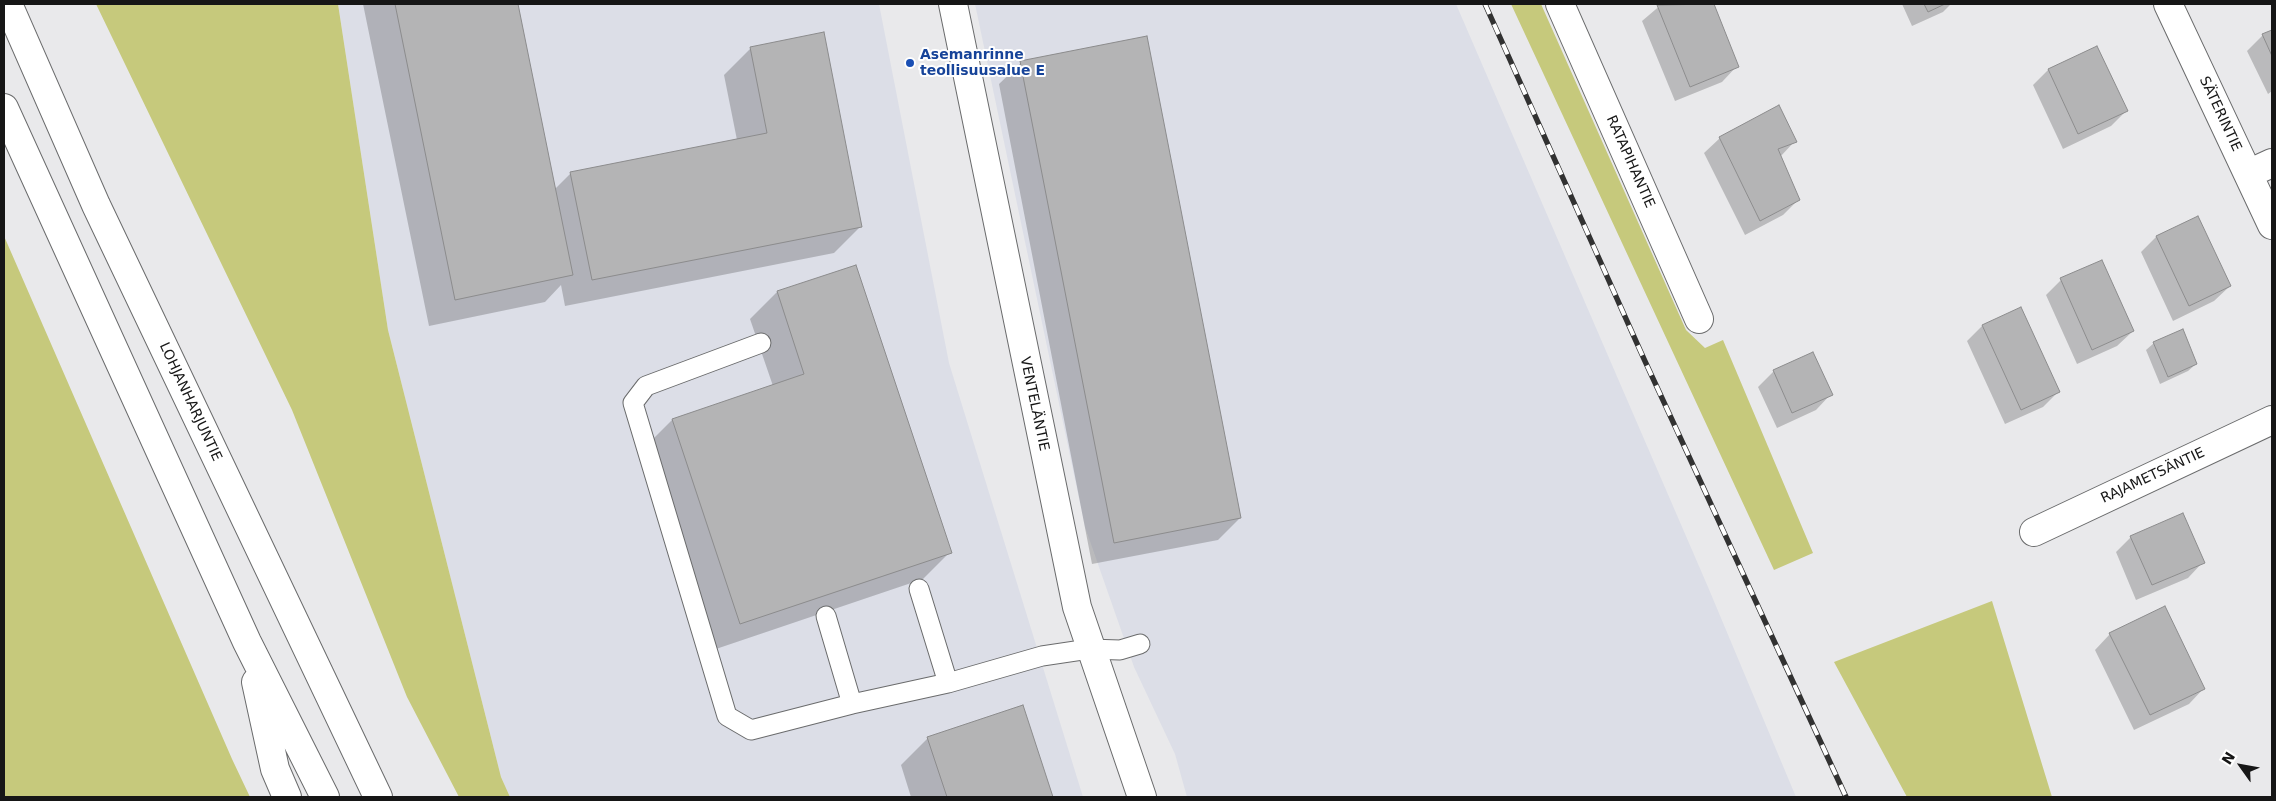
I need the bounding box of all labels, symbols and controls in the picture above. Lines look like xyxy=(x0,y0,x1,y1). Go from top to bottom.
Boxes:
place label: Asemanrinne teollisuusalue E xyxy=(920,47,1045,80)
marker: Asemanrinne teollisuusalue E xyxy=(904,57,916,69)
street label: SÄTERINTIE xyxy=(2195,74,2245,154)
street label: RATAPIHANTIE xyxy=(1602,113,1658,211)
street label: LOHJANHARJUNTIE xyxy=(155,340,225,464)
street label: VENTELÄNTIE xyxy=(1016,355,1052,453)
street label: RAJAMETSÄNTIE xyxy=(2099,445,2207,507)
north arrow xyxy=(2216,741,2266,791)
text: N xyxy=(2218,749,2238,767)

